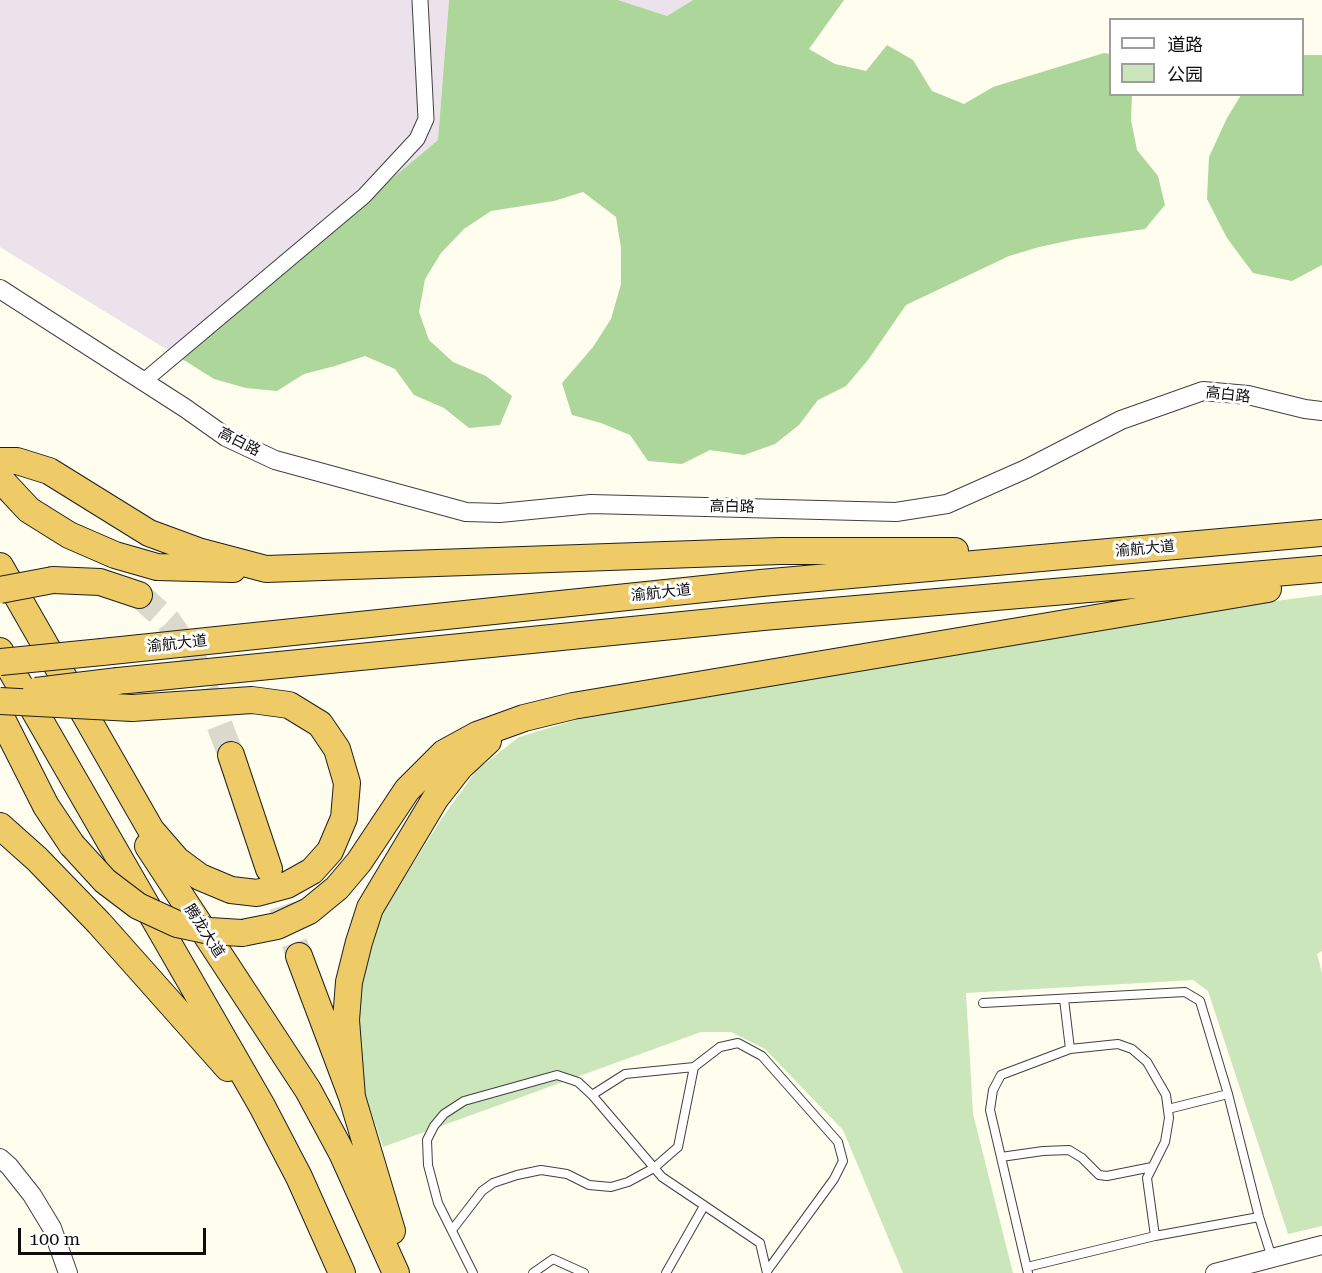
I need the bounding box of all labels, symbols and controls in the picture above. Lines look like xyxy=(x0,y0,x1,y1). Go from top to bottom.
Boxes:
legend xyxy=(1109,18,1304,96)
text: 道路 xyxy=(1167,34,1203,55)
text: 公园 xyxy=(1167,64,1203,85)
street label: 高白路 xyxy=(1205,384,1251,406)
street label: 高白路 xyxy=(215,424,263,460)
street label: 高白路 xyxy=(709,498,755,516)
street label: 渝航大道 xyxy=(1114,537,1176,561)
street label: 渝航大道 xyxy=(630,581,692,605)
street label: 渝航大道 xyxy=(146,632,208,656)
street label: 腾龙大道 xyxy=(180,901,228,961)
scale bar xyxy=(21,1216,208,1254)
text: 100 m xyxy=(29,1228,80,1249)

